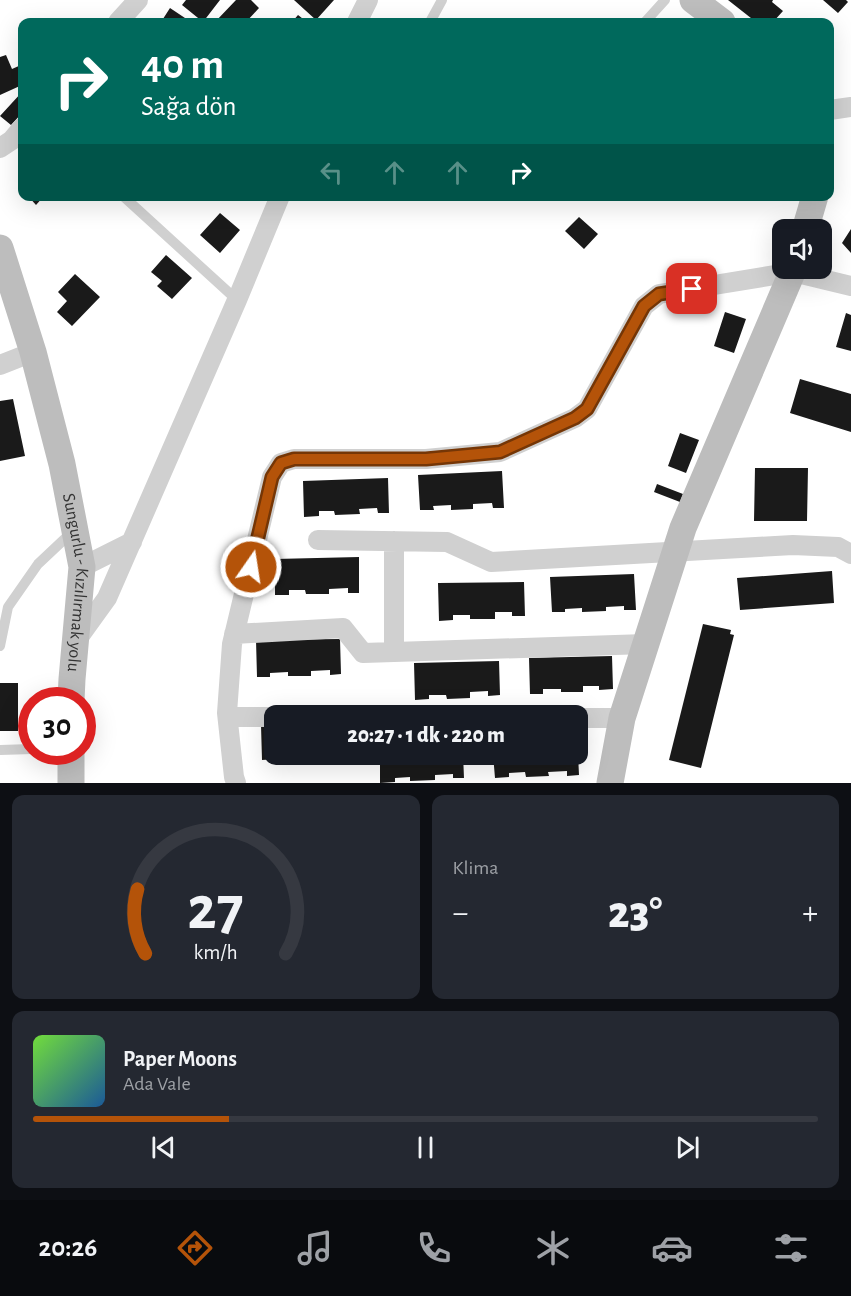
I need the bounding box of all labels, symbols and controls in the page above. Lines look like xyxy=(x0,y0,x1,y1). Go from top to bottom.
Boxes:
icon: right xyxy=(42,42,120,120)
text: 40 m xyxy=(141,44,224,86)
text: Sağa dön xyxy=(141,93,236,120)
icon: left xyxy=(315,156,348,189)
icon: ahead xyxy=(378,156,411,189)
icon: ahead xyxy=(441,156,474,189)
icon: right xyxy=(504,156,537,189)
map controls xyxy=(772,219,832,279)
button: sound xyxy=(772,219,832,279)
pin xyxy=(666,263,717,314)
icon: arrive xyxy=(675,272,708,305)
street label: Sungurlu - Kızılırmak yolu xyxy=(59,492,91,673)
position arrow xyxy=(219,535,283,599)
speed limit sign: 30 xyxy=(18,687,96,765)
text: 20:27 · 1 dk · 220 m xyxy=(347,724,505,746)
text: Klima xyxy=(453,858,498,878)
text: 27 xyxy=(188,878,244,940)
text: 23° xyxy=(608,891,663,936)
text: − xyxy=(453,897,468,930)
text: + xyxy=(802,897,818,930)
text: km/h xyxy=(194,942,238,963)
text: Paper Moons xyxy=(123,1048,237,1070)
text: Ada Vale xyxy=(123,1074,191,1094)
icon: previous xyxy=(147,1131,180,1164)
icon: pause xyxy=(409,1131,442,1164)
icon: next xyxy=(671,1131,704,1164)
icon: directions xyxy=(174,1227,216,1269)
icon: music xyxy=(294,1227,336,1269)
icon: phone xyxy=(413,1227,455,1269)
icon: climate xyxy=(532,1227,574,1269)
icon: car xyxy=(651,1227,693,1269)
icon: filters xyxy=(770,1227,812,1269)
text: 20:26 xyxy=(39,1234,97,1261)

